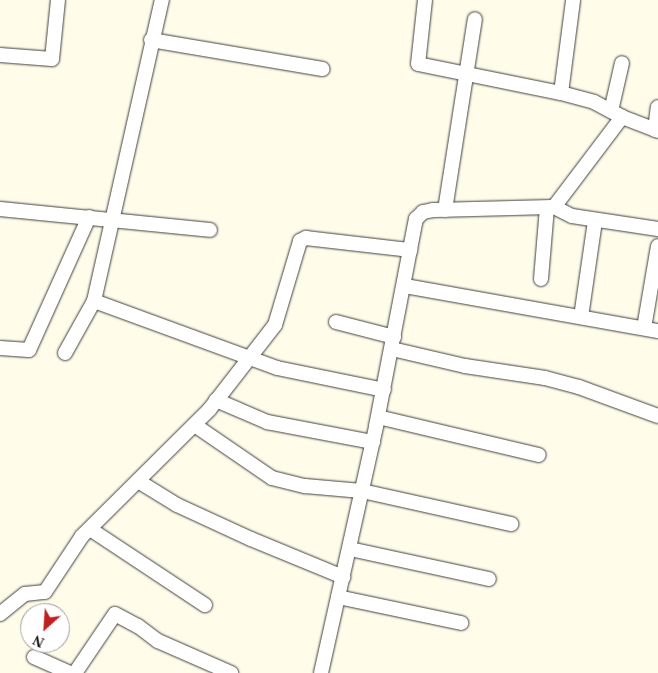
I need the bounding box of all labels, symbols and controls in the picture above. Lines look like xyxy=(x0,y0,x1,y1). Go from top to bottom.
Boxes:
north arrow xyxy=(20,603,70,653)
text: N xyxy=(31,632,46,650)

